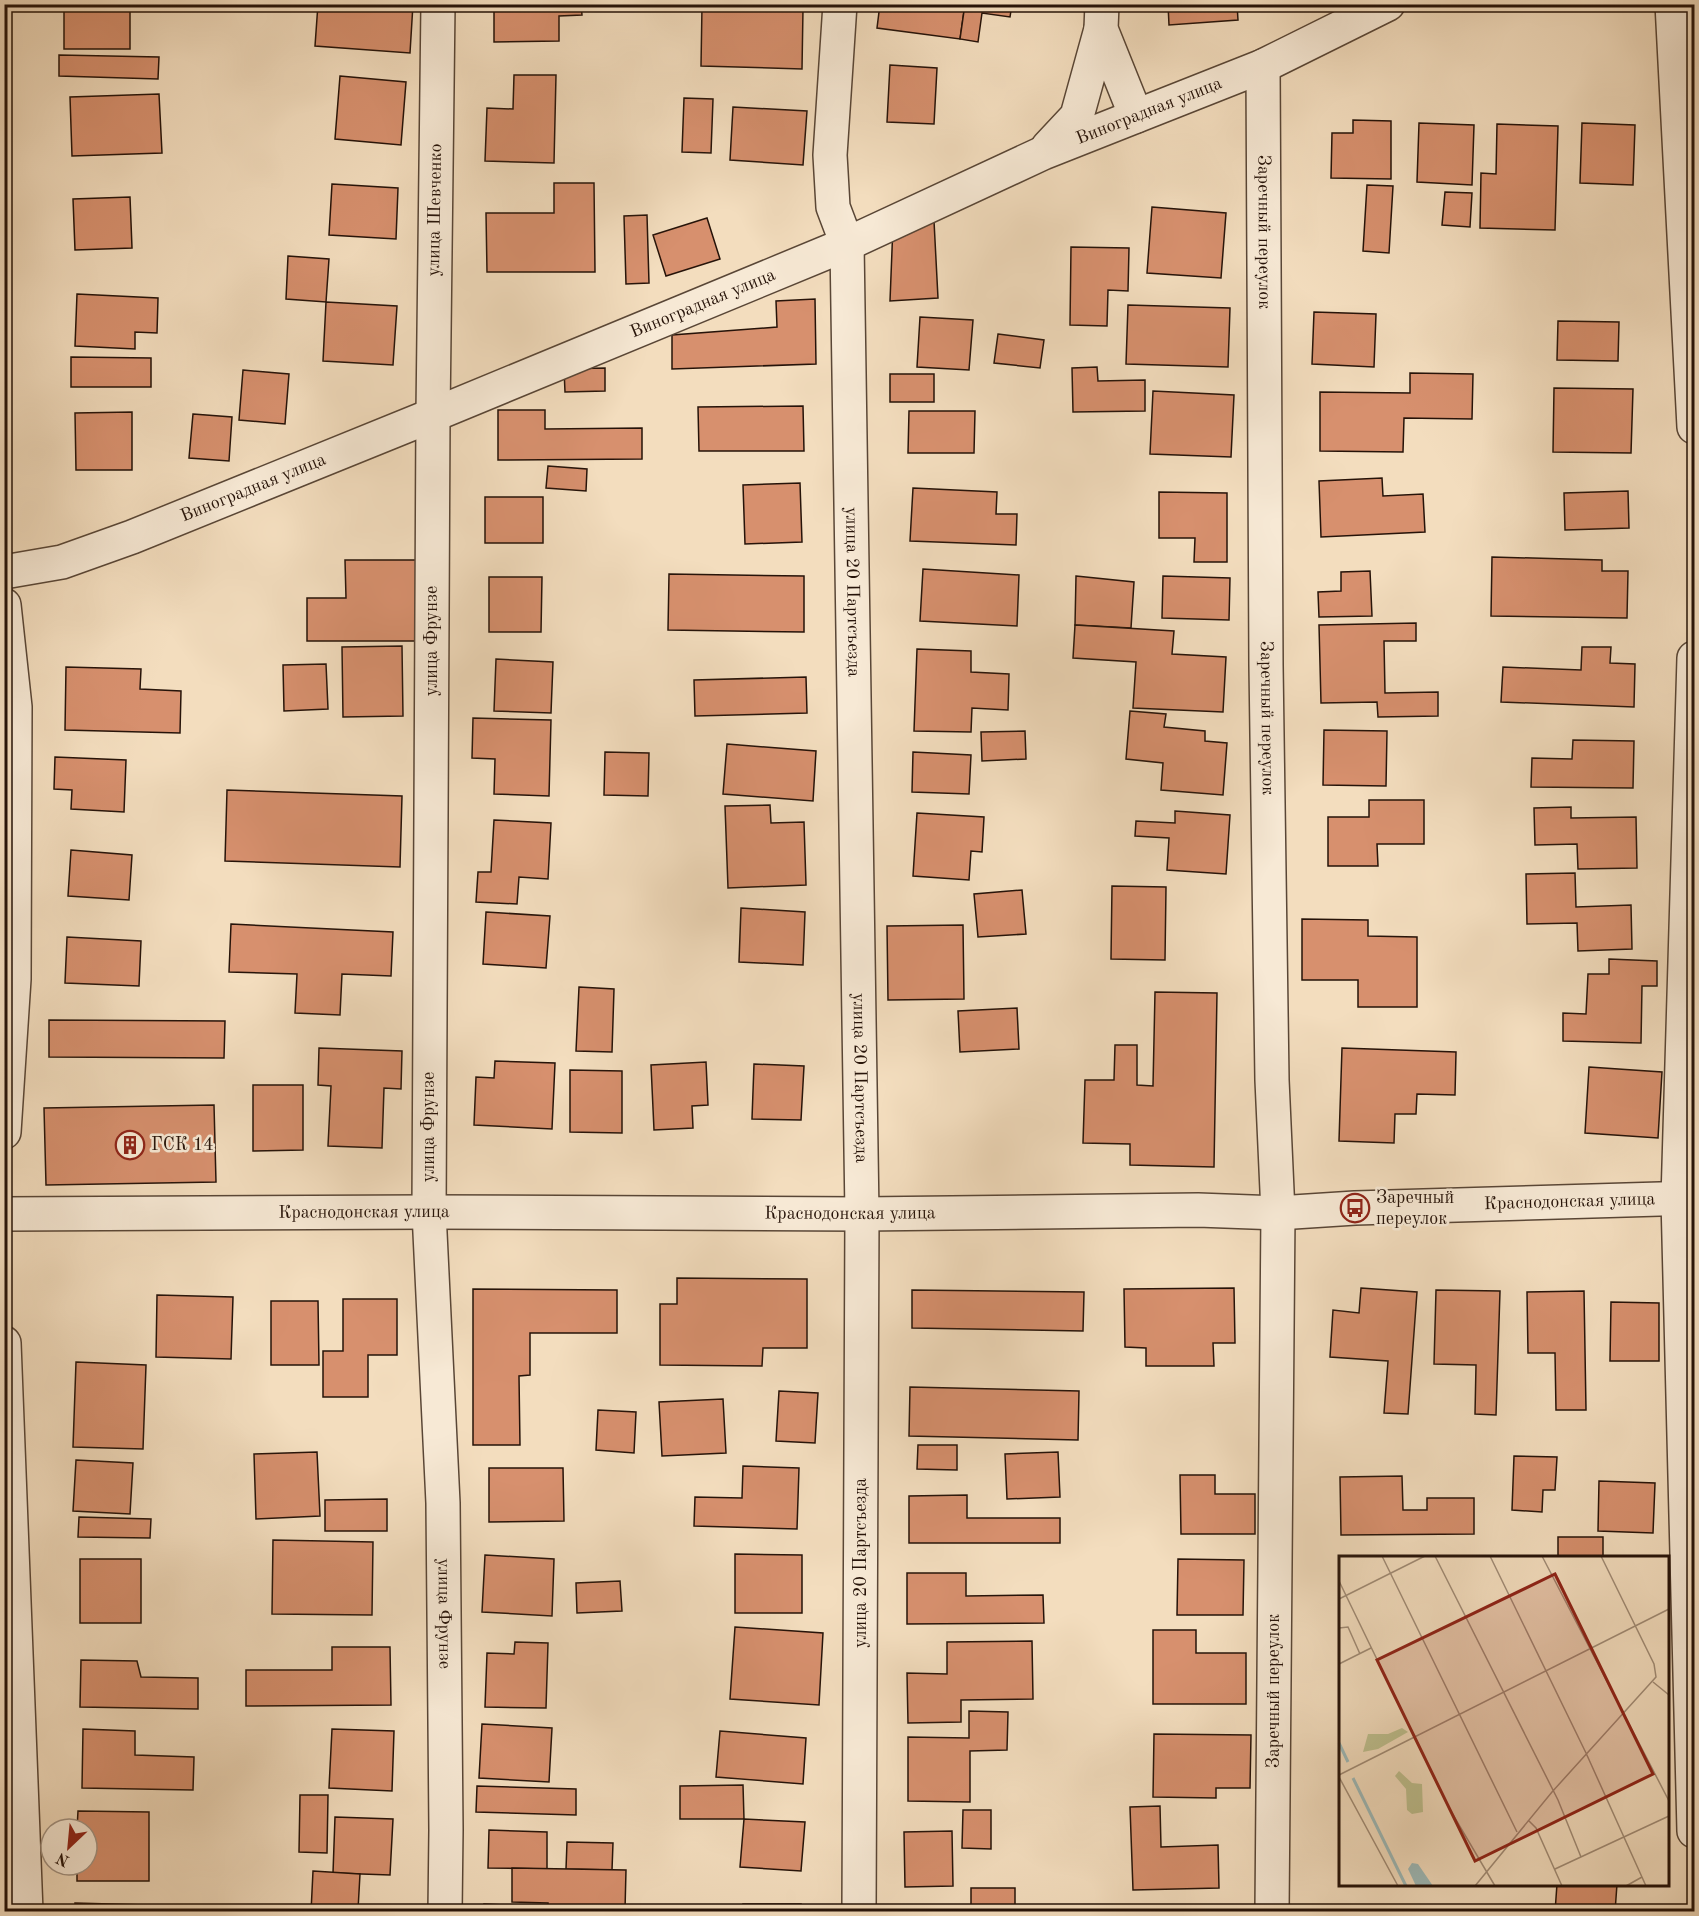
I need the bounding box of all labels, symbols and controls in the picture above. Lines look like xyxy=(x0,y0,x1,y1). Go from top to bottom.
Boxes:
street label: Виноградная улица xyxy=(1074,74,1225,148)
street label: улица Шевченко xyxy=(425,143,445,277)
street label: Заречный переулок xyxy=(1254,155,1273,309)
street label: Виноградная улица xyxy=(628,266,778,341)
street label: Виноградная улица xyxy=(178,450,329,525)
street label: улица 20 Партсъезда xyxy=(842,507,863,677)
street label: улица Фрунзе xyxy=(423,586,441,696)
street label: Заречный переулок xyxy=(1257,641,1277,795)
street label: улица 20 Партсъезда xyxy=(850,993,870,1163)
street label: улица Фрунзе xyxy=(420,1072,438,1182)
building icon: ГСК 14 xyxy=(114,1129,146,1161)
place label: ГСК 14 xyxy=(151,1136,214,1154)
place label: Заречный переулок xyxy=(1376,1189,1454,1228)
street label: Краснодонская улица xyxy=(1484,1190,1656,1213)
bus stop icon: Заречный переулок xyxy=(1339,1192,1371,1224)
street label: Краснодонская улица xyxy=(278,1203,450,1222)
street label: Краснодонская улица xyxy=(764,1204,936,1223)
street label: улица 20 Партсъезда xyxy=(852,1478,870,1648)
inset map xyxy=(1339,1556,1669,1886)
street label: улица Фрунзе xyxy=(435,1558,454,1669)
street label: Заречный переулок xyxy=(1265,1614,1283,1768)
north arrow xyxy=(39,1817,99,1877)
text: N xyxy=(54,1848,72,1869)

